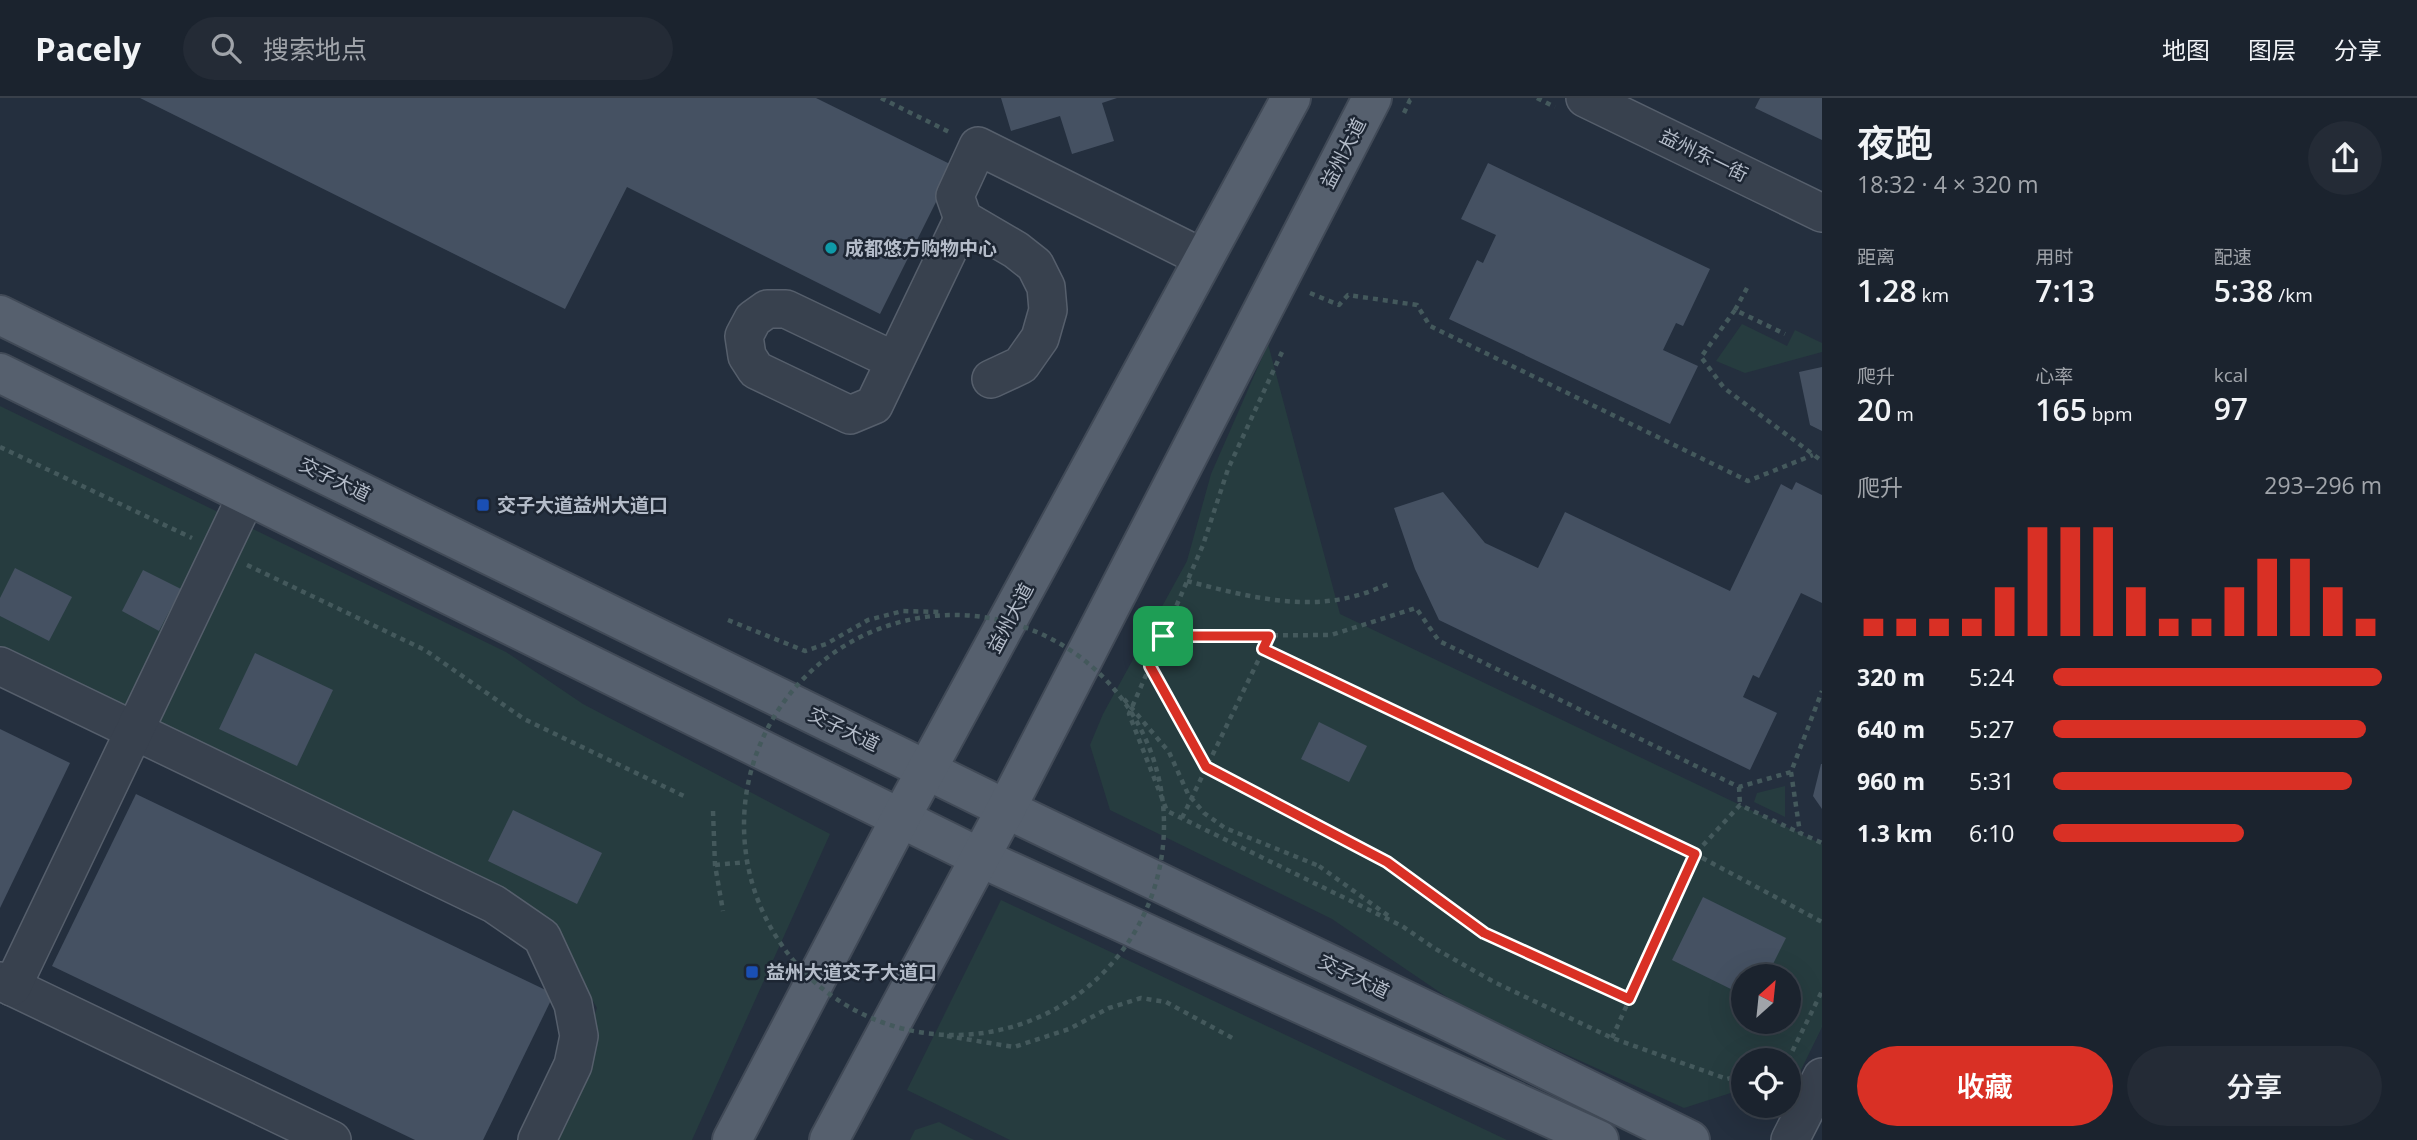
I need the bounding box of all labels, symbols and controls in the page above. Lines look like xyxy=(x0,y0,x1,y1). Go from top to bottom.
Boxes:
search box xyxy=(183,17,673,80)
text: Pacely xyxy=(35,26,141,71)
icon: search xyxy=(207,29,245,67)
text: 搜索地点 xyxy=(263,31,367,67)
text: 地图 xyxy=(2162,33,2210,66)
text: 图层 xyxy=(2248,33,2296,66)
text: 分享 xyxy=(2334,33,2382,66)
street label: 益州大道 xyxy=(1314,113,1372,193)
text: 夜跑 xyxy=(1857,116,1933,168)
button: share xyxy=(2308,121,2382,195)
street label: 益州东一街 xyxy=(1656,122,1752,188)
text: 18:32 · 4 × 320 m xyxy=(1857,168,2039,200)
place label: 成都悠方购物中心 xyxy=(845,235,997,261)
marker: 成都悠方购物中心 xyxy=(823,240,839,256)
text: 距离 xyxy=(1857,244,1895,270)
text: 用时 xyxy=(2035,244,2073,270)
text: 配速 xyxy=(2214,244,2252,270)
text: 1.28 xyxy=(1857,270,1917,311)
text: 7:13 xyxy=(2035,270,2095,311)
text: 5:38 xyxy=(2214,270,2273,311)
text: km xyxy=(1917,282,1949,308)
text: /km xyxy=(2273,282,2313,308)
text: kcal xyxy=(2214,362,2248,388)
text: 爬升 xyxy=(1857,363,1895,389)
text: 心率 xyxy=(2035,363,2073,389)
text: 97 xyxy=(2214,388,2248,429)
text: 20 xyxy=(1857,389,1891,430)
text: 165 xyxy=(2035,389,2087,430)
text: m xyxy=(1891,401,1914,427)
text: bpm xyxy=(2087,401,2133,427)
street label: 交子大道 xyxy=(295,451,375,507)
text: 293–296 m xyxy=(2264,469,2382,501)
text: 爬升 xyxy=(1857,471,1903,503)
place label: 交子大道益州大道口 xyxy=(497,492,668,518)
marker: 交子大道益州大道口 xyxy=(475,497,491,513)
street label: 益州大道 xyxy=(981,578,1039,658)
pin xyxy=(1133,606,1193,666)
icon: arrive xyxy=(1144,617,1182,655)
text: 320 m xyxy=(1857,661,1925,693)
text: 5:24 xyxy=(1969,661,2015,693)
street label: 交子大道 xyxy=(804,701,884,757)
text: 640 m xyxy=(1857,713,1925,745)
text: 5:27 xyxy=(1969,713,2015,745)
text: 960 m xyxy=(1857,765,1925,797)
text: 5:31 xyxy=(1969,765,2015,797)
text: 1.3 km xyxy=(1857,817,1933,849)
text: 6:10 xyxy=(1969,817,2015,849)
street label: 交子大道 xyxy=(1314,948,1394,1004)
place label: 益州大道交子大道口 xyxy=(766,959,937,985)
marker: 益州大道交子大道口 xyxy=(744,964,760,980)
north arrow xyxy=(1731,964,1801,1034)
map controls xyxy=(1731,964,1801,1118)
button: 收藏 xyxy=(1857,1046,2113,1126)
button: 分享 xyxy=(2127,1046,2382,1126)
button: locate xyxy=(1731,1048,1801,1118)

